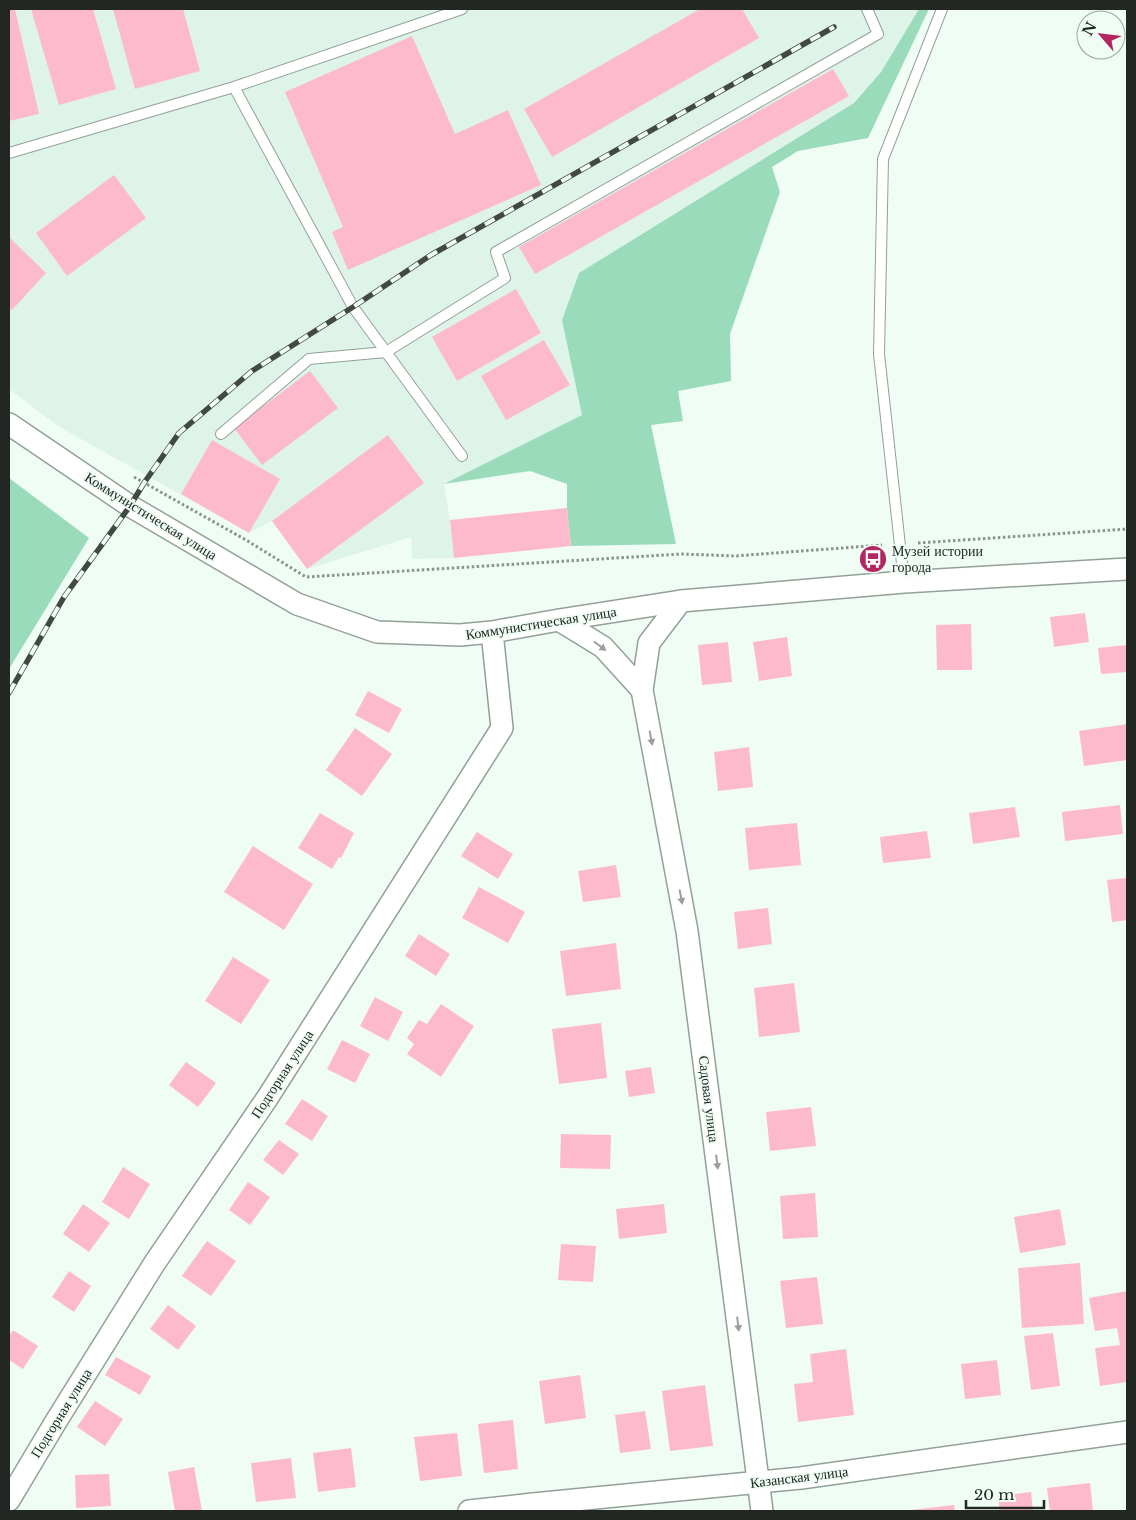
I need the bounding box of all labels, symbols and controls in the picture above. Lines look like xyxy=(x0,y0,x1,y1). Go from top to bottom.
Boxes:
north arrow xyxy=(1076,10,1126,60)
text: N xyxy=(1078,19,1101,39)
street label: Коммунистическая улица xyxy=(82,468,221,564)
place label: Музей истории города xyxy=(892,542,983,576)
bus stop icon: Музей истории города xyxy=(858,544,888,574)
street label: Коммунистическая улица xyxy=(464,602,619,644)
one-way arrow xyxy=(593,641,607,651)
one-way arrow xyxy=(648,730,656,746)
one-way arrow xyxy=(678,890,686,906)
street label: Подгорная улица xyxy=(247,1026,318,1122)
street label: Садовая улица xyxy=(695,1055,723,1144)
one-way arrow xyxy=(713,1155,721,1171)
one-way arrow xyxy=(734,1316,742,1332)
street label: Подгорная улица xyxy=(26,1364,96,1461)
street label: Казанская улица xyxy=(749,1462,850,1492)
scale bar xyxy=(966,1478,1044,1510)
text: 20 m xyxy=(974,1485,1014,1504)

